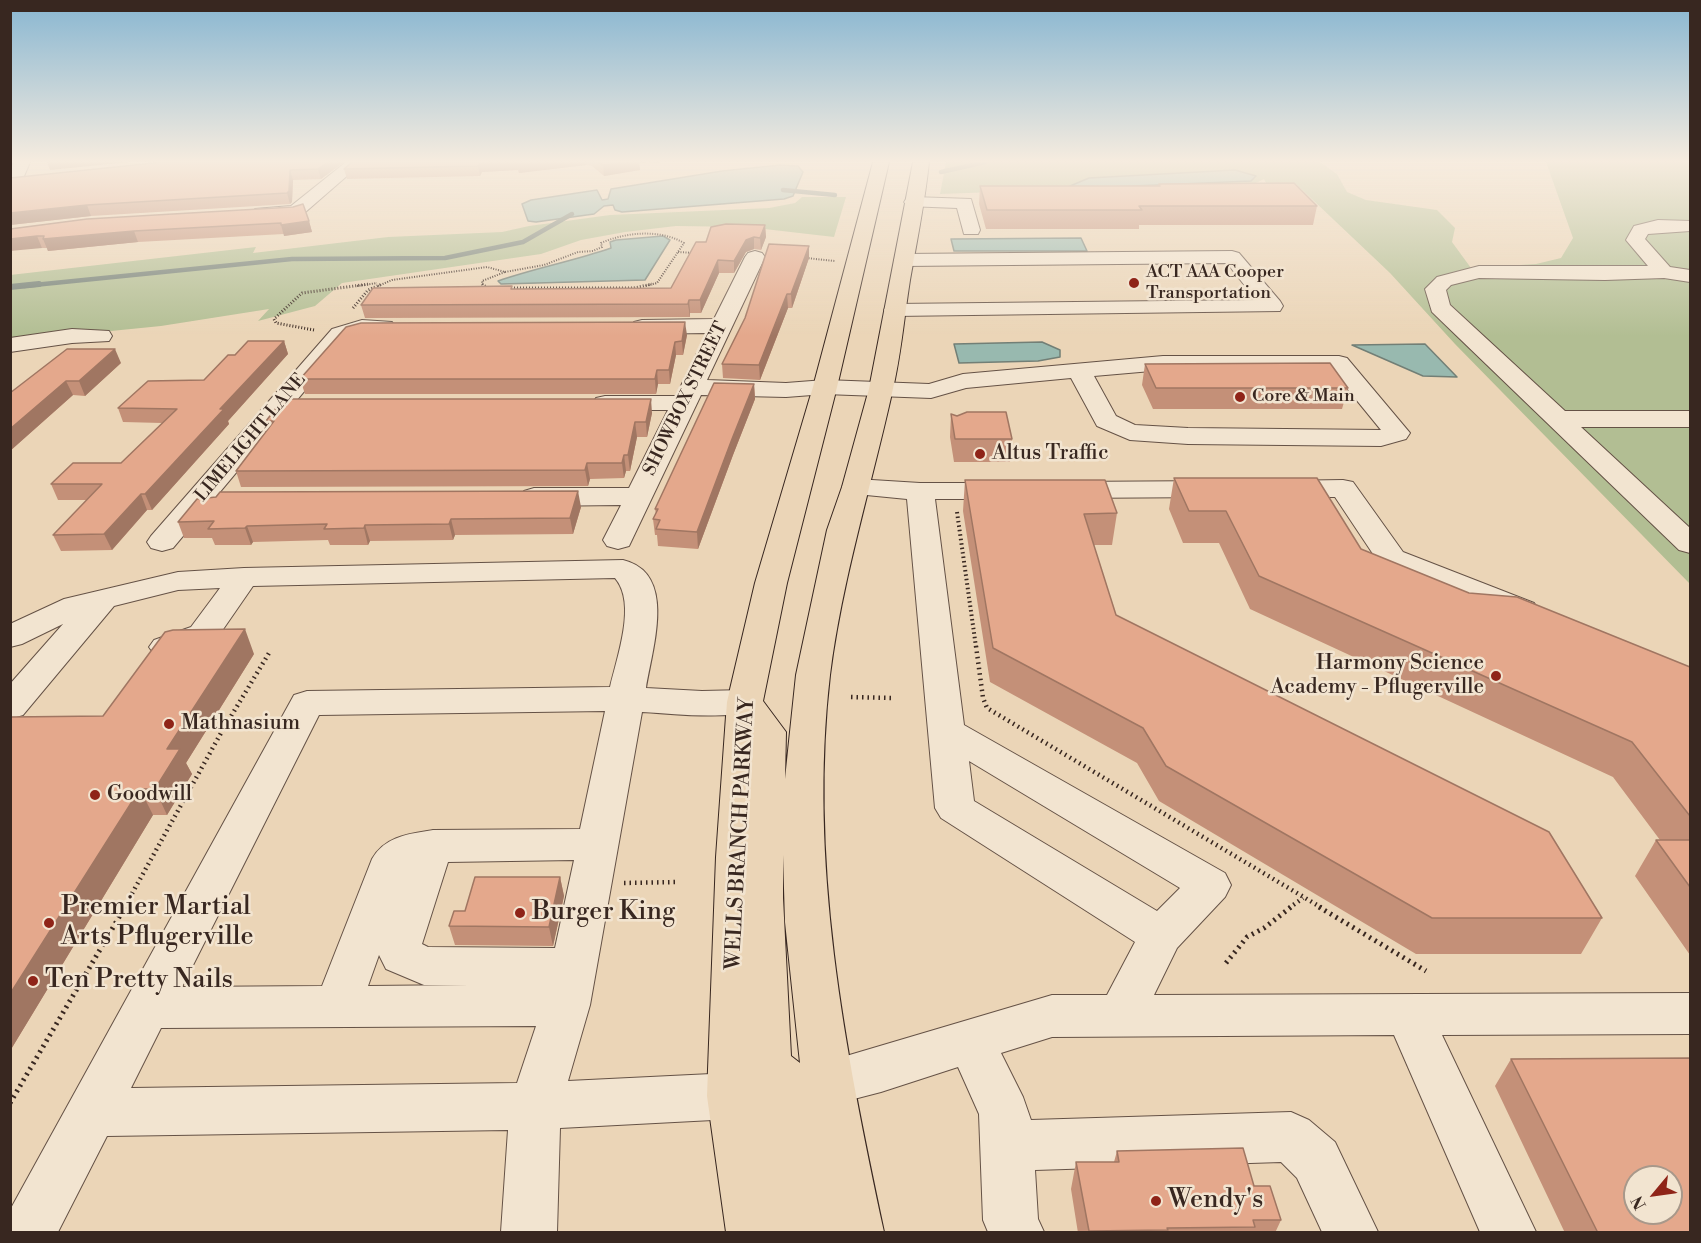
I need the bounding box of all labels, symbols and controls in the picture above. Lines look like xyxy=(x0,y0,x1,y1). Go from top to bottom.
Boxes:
place label: ACT AAA Cooper Transportation xyxy=(1146,262,1284,304)
marker: ACT AAA Cooper Transportation xyxy=(1127,276,1141,290)
street label: SHOWBOX STREET xyxy=(639,319,733,479)
street label: LIMELIGHT LANE xyxy=(191,370,311,506)
place label: Core & Main xyxy=(1252,386,1355,408)
marker: Core & Main xyxy=(1233,390,1247,404)
place label: Altus Traffic xyxy=(992,441,1108,467)
marker: Altus Traffic xyxy=(973,447,987,461)
place label: Harmony Science Academy - Pflugerville xyxy=(1271,651,1484,701)
marker: Harmony Science Academy - Pflugerville xyxy=(1489,669,1503,683)
street label: WELLS BRANCH PARKWAY xyxy=(721,697,761,971)
place label: Mathnasium xyxy=(181,711,300,737)
marker: Mathnasium xyxy=(162,717,176,731)
place label: Goodwill xyxy=(107,782,192,808)
marker: Goodwill xyxy=(88,788,102,802)
place label: Premier Martial Arts Pflugerville xyxy=(61,892,254,954)
place label: Burger King xyxy=(532,897,675,929)
marker: Burger King xyxy=(513,906,527,920)
marker: Premier Martial Arts Pflugerville xyxy=(42,916,56,930)
place label: Ten Pretty Nails xyxy=(45,965,233,997)
marker: Ten Pretty Nails xyxy=(26,974,40,988)
north arrow xyxy=(1623,1165,1683,1225)
place label: Wendy's xyxy=(1168,1185,1263,1217)
text: N xyxy=(1627,1192,1651,1213)
marker: Wendy's xyxy=(1149,1194,1163,1208)

